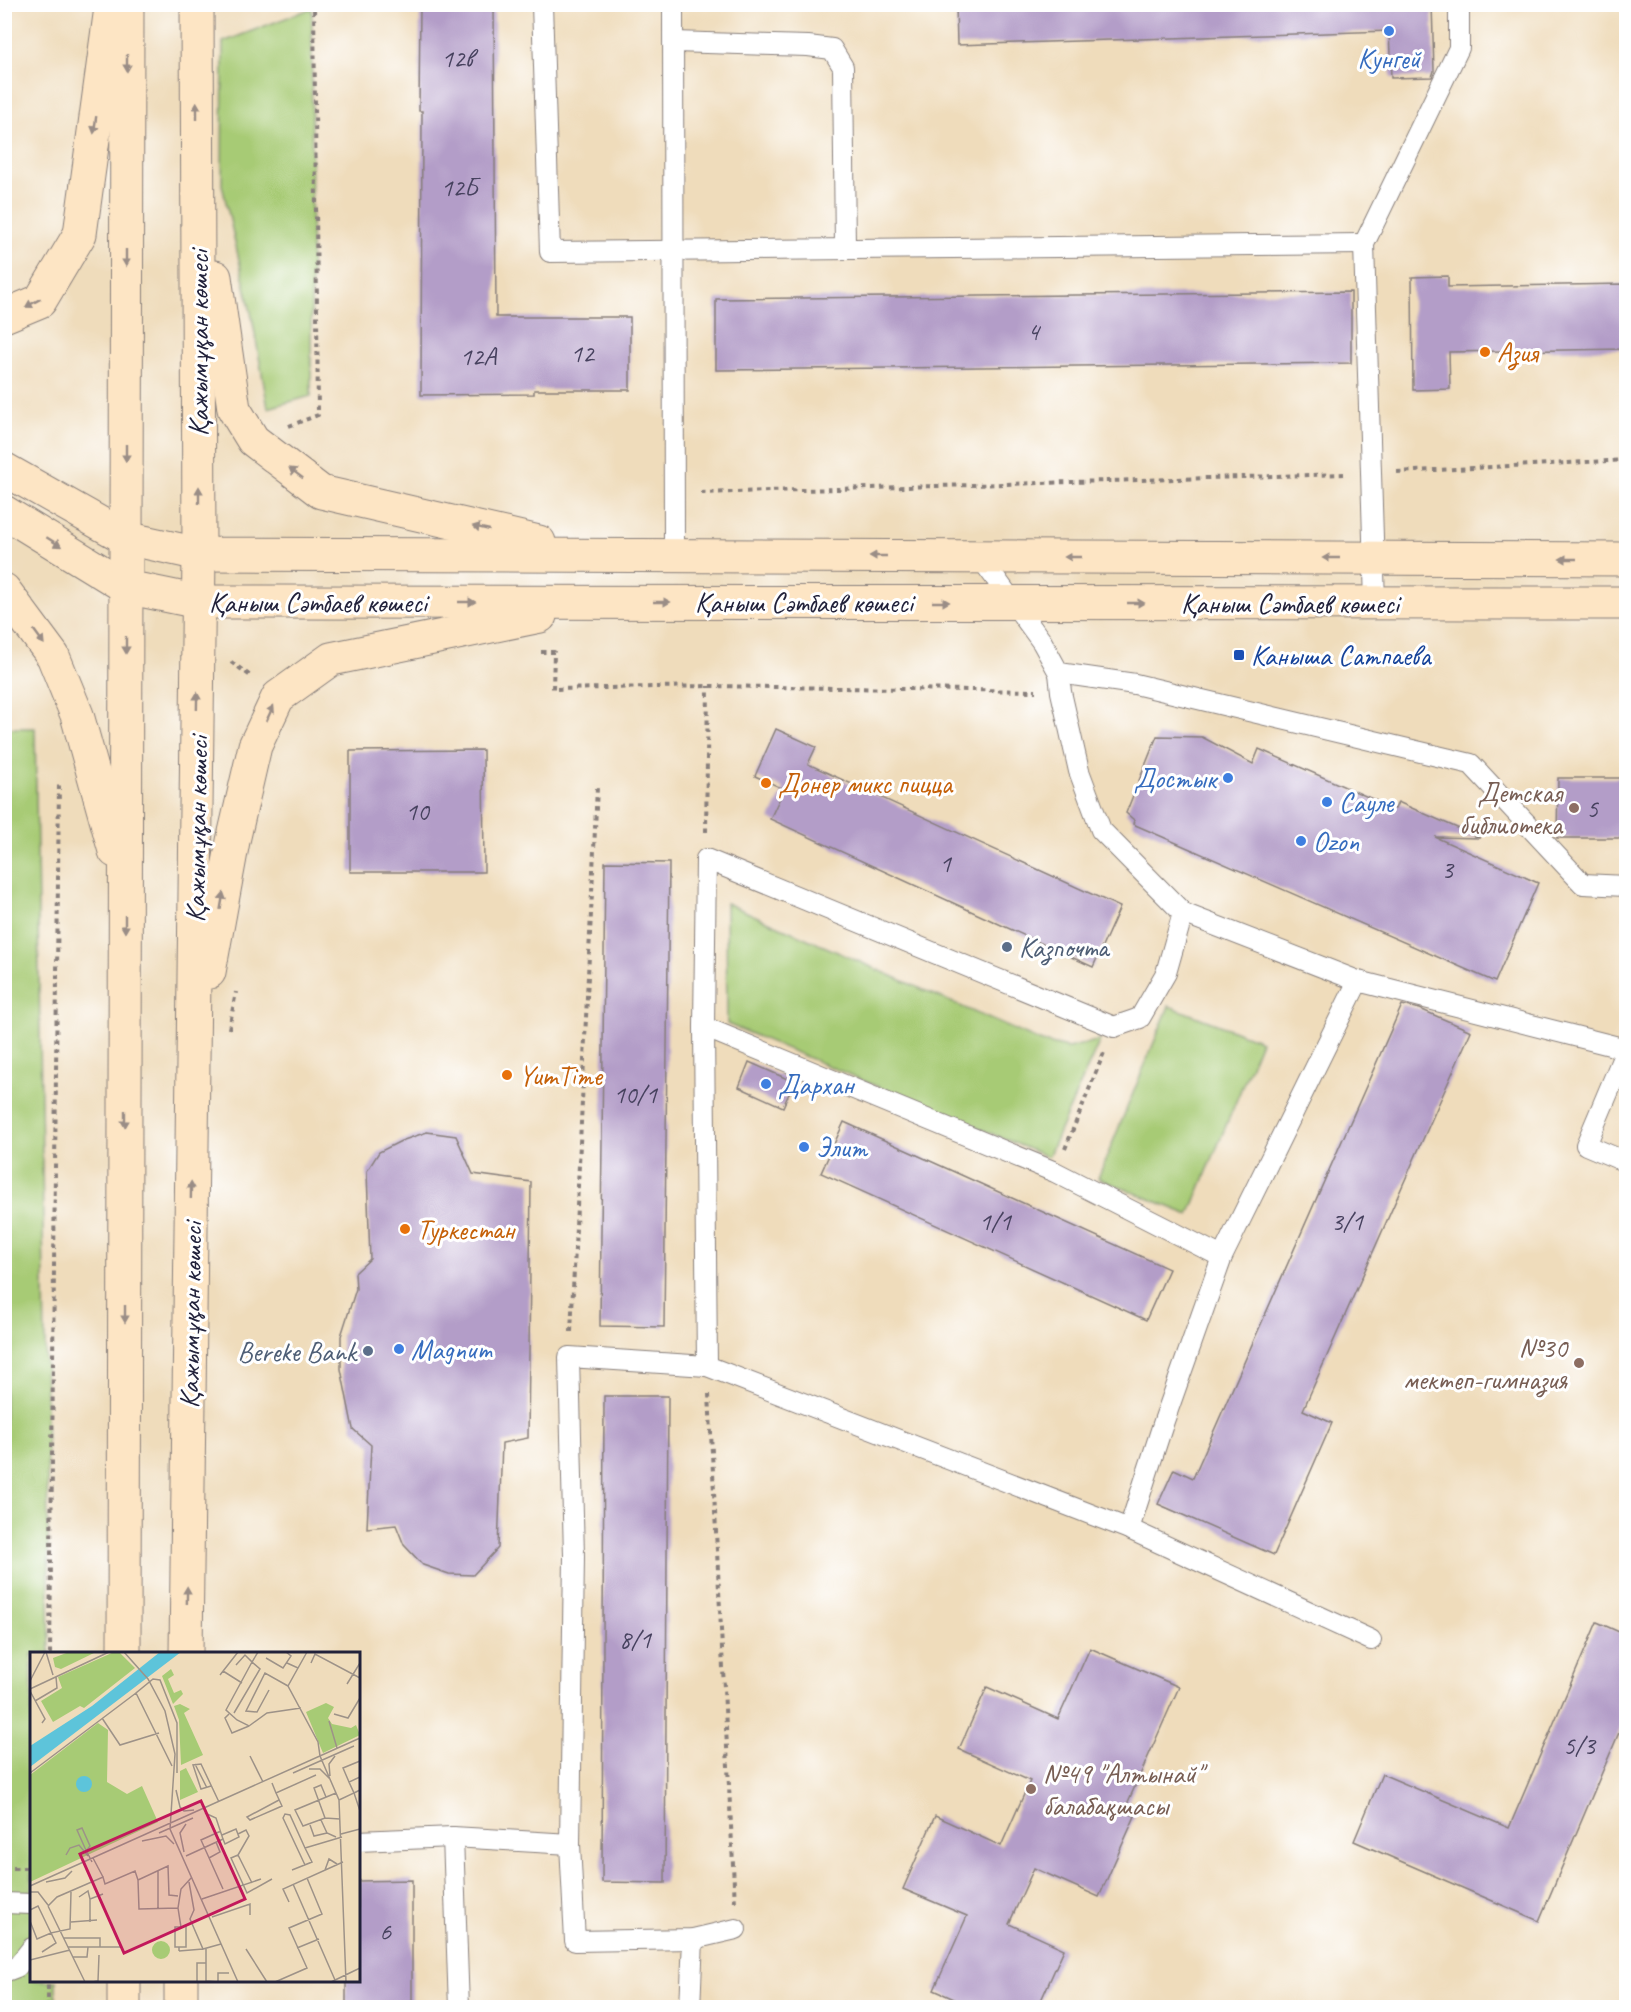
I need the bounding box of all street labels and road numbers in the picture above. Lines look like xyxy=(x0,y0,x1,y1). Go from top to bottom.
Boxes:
street label: Қажымұқан көшесі xyxy=(181,246,216,436)
street label: Қаныш Сәтбаев көшесі xyxy=(209,585,431,620)
street label: Қаныш Сәтбаев көшесі xyxy=(695,585,917,620)
street label: Қаныш Сәтбаев көшесі xyxy=(1181,586,1403,621)
street label: Қажымұқан көшесі xyxy=(177,732,216,923)
street label: Қажымұқан көшесі xyxy=(171,1218,210,1409)

